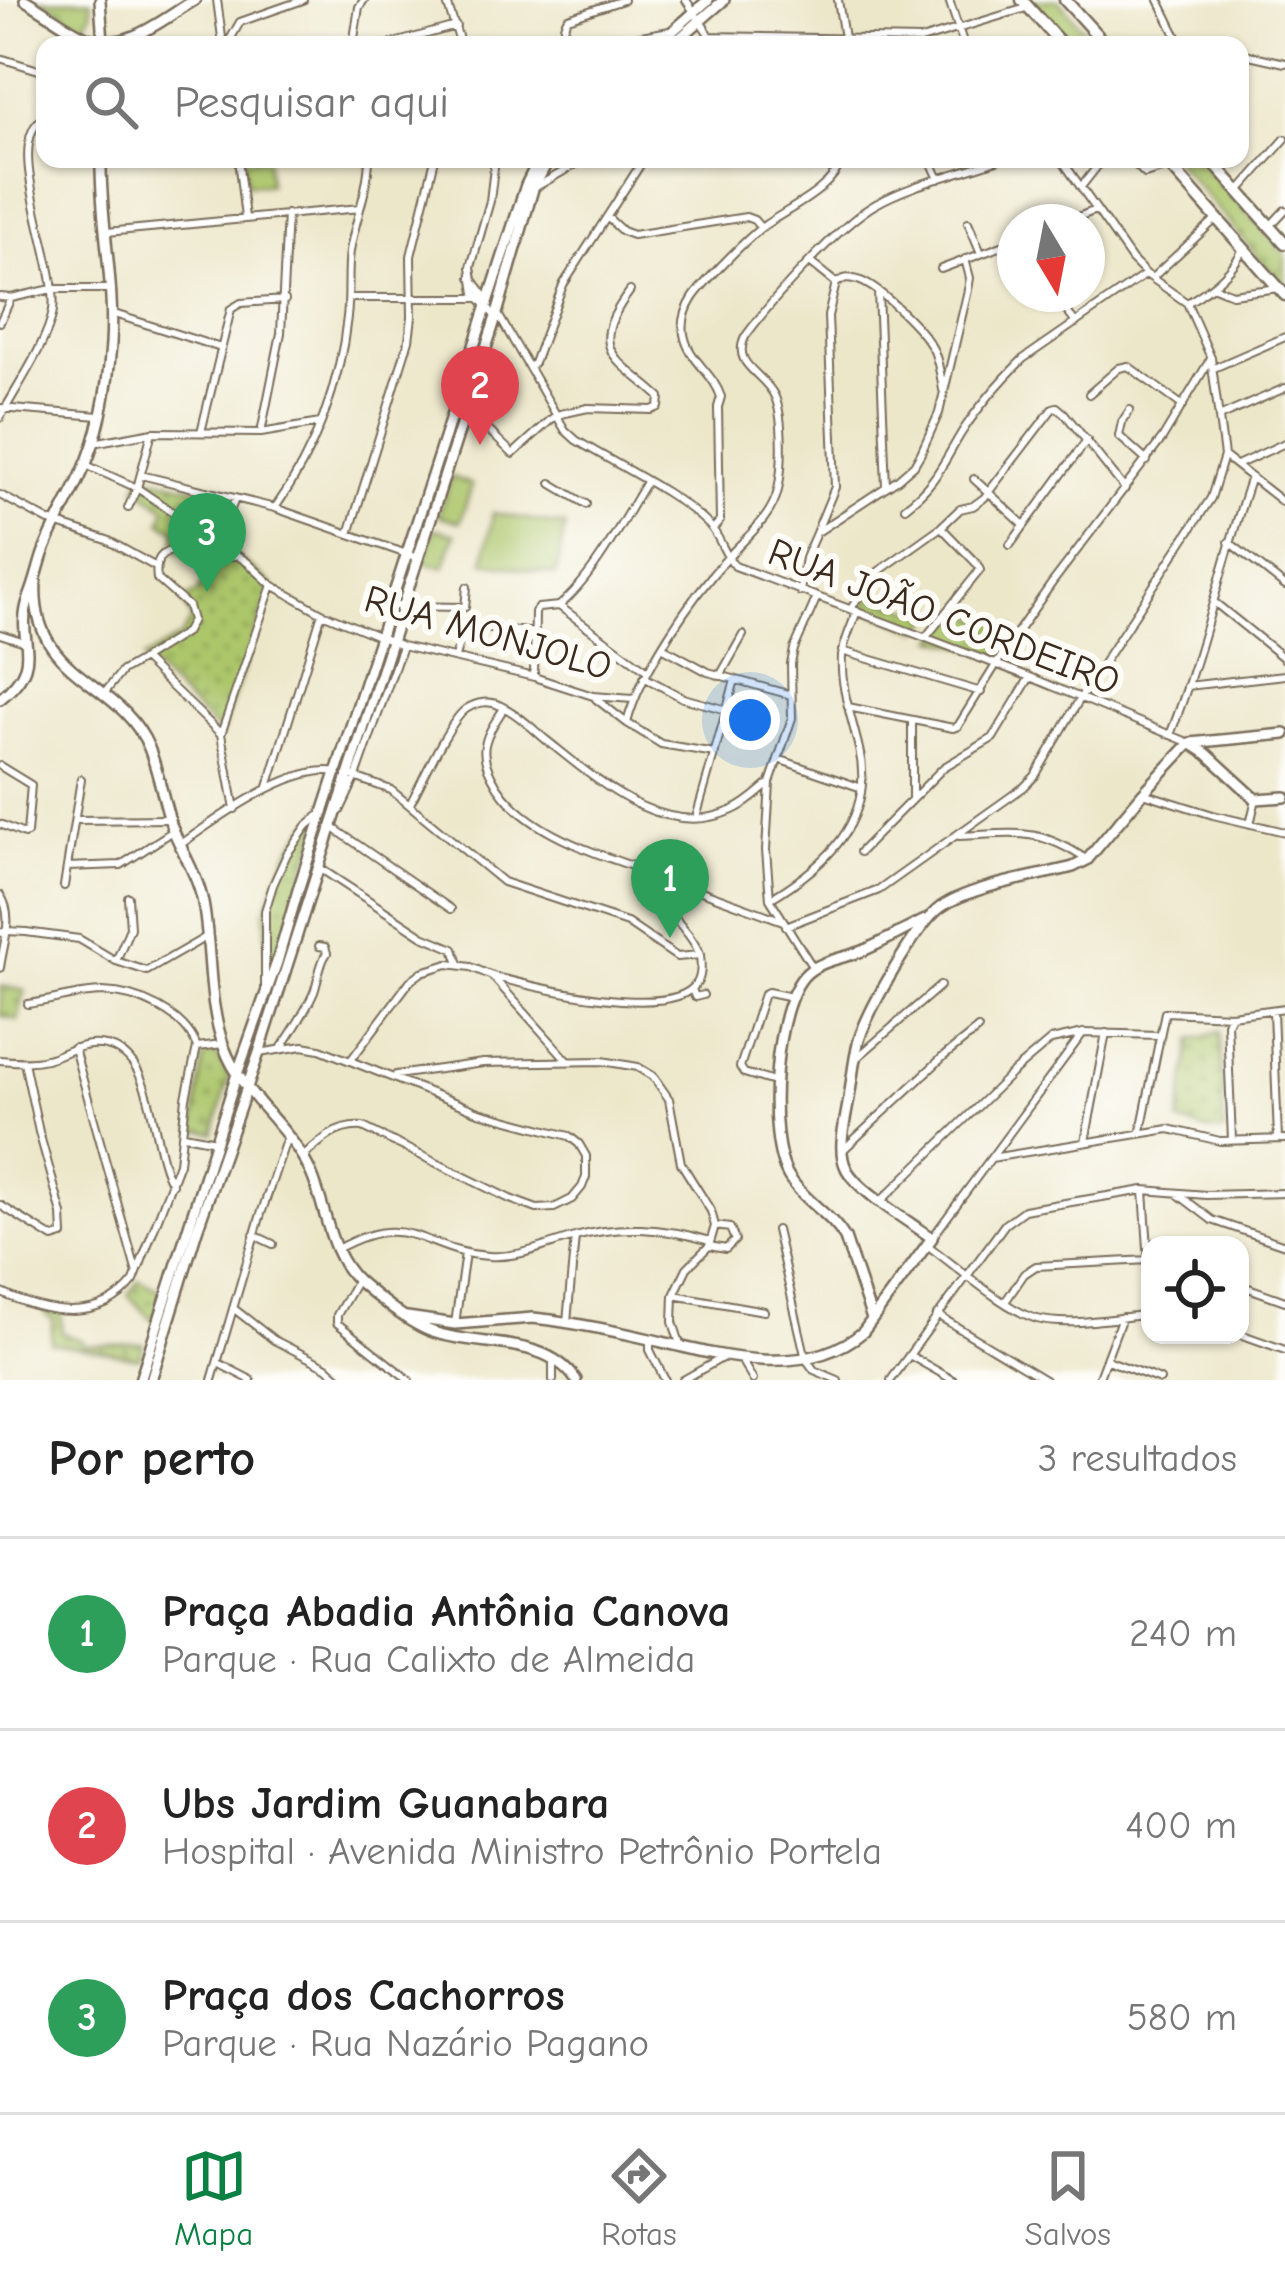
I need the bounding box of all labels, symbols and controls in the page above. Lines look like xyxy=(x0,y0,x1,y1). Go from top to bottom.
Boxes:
search box xyxy=(36,36,1249,168)
icon: search xyxy=(78,69,144,135)
text: Pesquisar aqui xyxy=(174,76,449,128)
north arrow xyxy=(997,204,1105,312)
pin: 2 xyxy=(441,346,519,445)
pin: 3 xyxy=(168,493,246,592)
street label: RUA JOÃO CORDEIRO xyxy=(762,529,1126,705)
street label: RUA MONJOLO xyxy=(359,576,617,690)
your location xyxy=(720,690,780,750)
pin: 1 xyxy=(631,839,709,938)
map controls xyxy=(1141,1236,1249,1344)
button: locate xyxy=(1141,1236,1249,1344)
text: Por perto xyxy=(48,1429,255,1488)
text: 3 resultados xyxy=(1038,1436,1237,1481)
text: Praça Abadia Antônia Canova xyxy=(162,1585,730,1637)
text: 1 xyxy=(79,1611,95,1656)
text: 240 m xyxy=(1129,1611,1237,1656)
text: Parque · Rua Calixto de Almeida xyxy=(162,1637,695,1682)
text: Ubs Jardim Guanabara xyxy=(162,1777,609,1829)
text: 2 xyxy=(77,1803,97,1848)
text: 400 m xyxy=(1125,1803,1237,1848)
text: Hospital · Avenida Ministro Petrônio Portela xyxy=(162,1829,882,1874)
text: Praça dos Cachorros xyxy=(162,1969,565,2021)
text: 3 xyxy=(77,1995,97,2040)
text: 580 m xyxy=(1127,1995,1237,2040)
text: Parque · Rua Nazário Pagano xyxy=(162,2021,649,2066)
tab: Mapa xyxy=(174,2143,253,2253)
tab: Rotas xyxy=(601,2143,677,2253)
tab: Salvos xyxy=(1025,2143,1111,2253)

